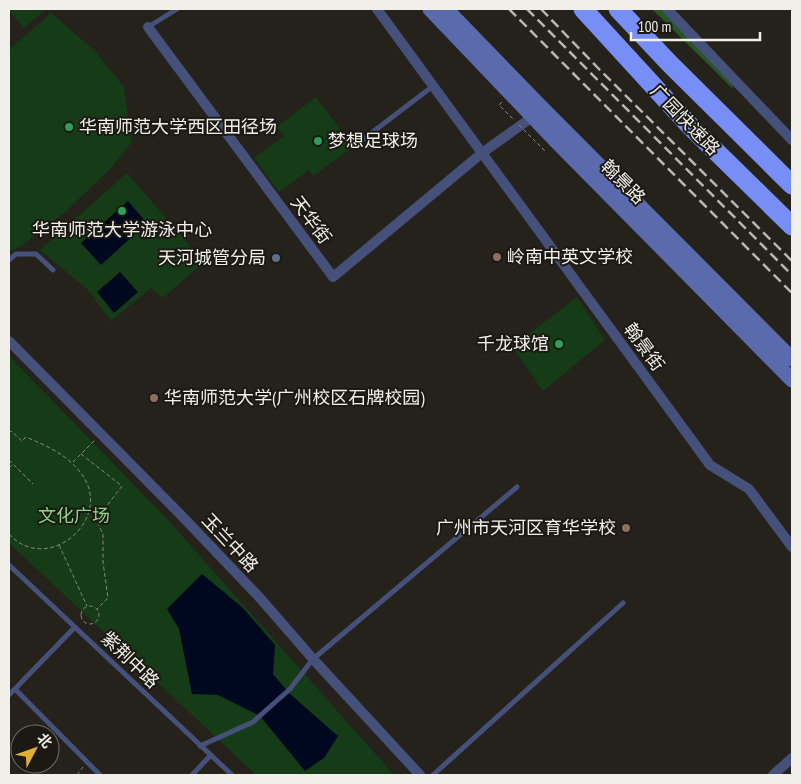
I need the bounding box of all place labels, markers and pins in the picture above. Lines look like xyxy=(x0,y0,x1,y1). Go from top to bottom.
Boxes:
place label: 华南师范大学西区田径场 xyxy=(79,115,277,138)
marker: 华南师范大学西区田径场 xyxy=(63,121,75,133)
place label: 梦想足球场 xyxy=(328,129,418,152)
marker: 梦想足球场 xyxy=(312,135,324,147)
marker: 华南师范大学游泳中心 xyxy=(116,205,128,217)
place label: 华南师范大学游泳中心 xyxy=(32,218,212,241)
place label: 岭南中英文学校 xyxy=(507,245,633,268)
place label: 天河城管分局 xyxy=(158,246,266,269)
marker: 岭南中英文学校 xyxy=(491,251,503,263)
marker: 天河城管分局 xyxy=(270,252,282,264)
place label: 千龙球馆 xyxy=(477,332,549,355)
marker: 千龙球馆 xyxy=(553,338,565,350)
place label: 华南师范大学(广州校区石牌校园) xyxy=(164,386,425,409)
marker: 华南师范大学(广州校区石牌校园) xyxy=(148,392,160,404)
place label: 广州市天河区育华学校 xyxy=(436,516,616,539)
marker: 广州市天河区育华学校 xyxy=(620,522,632,534)

